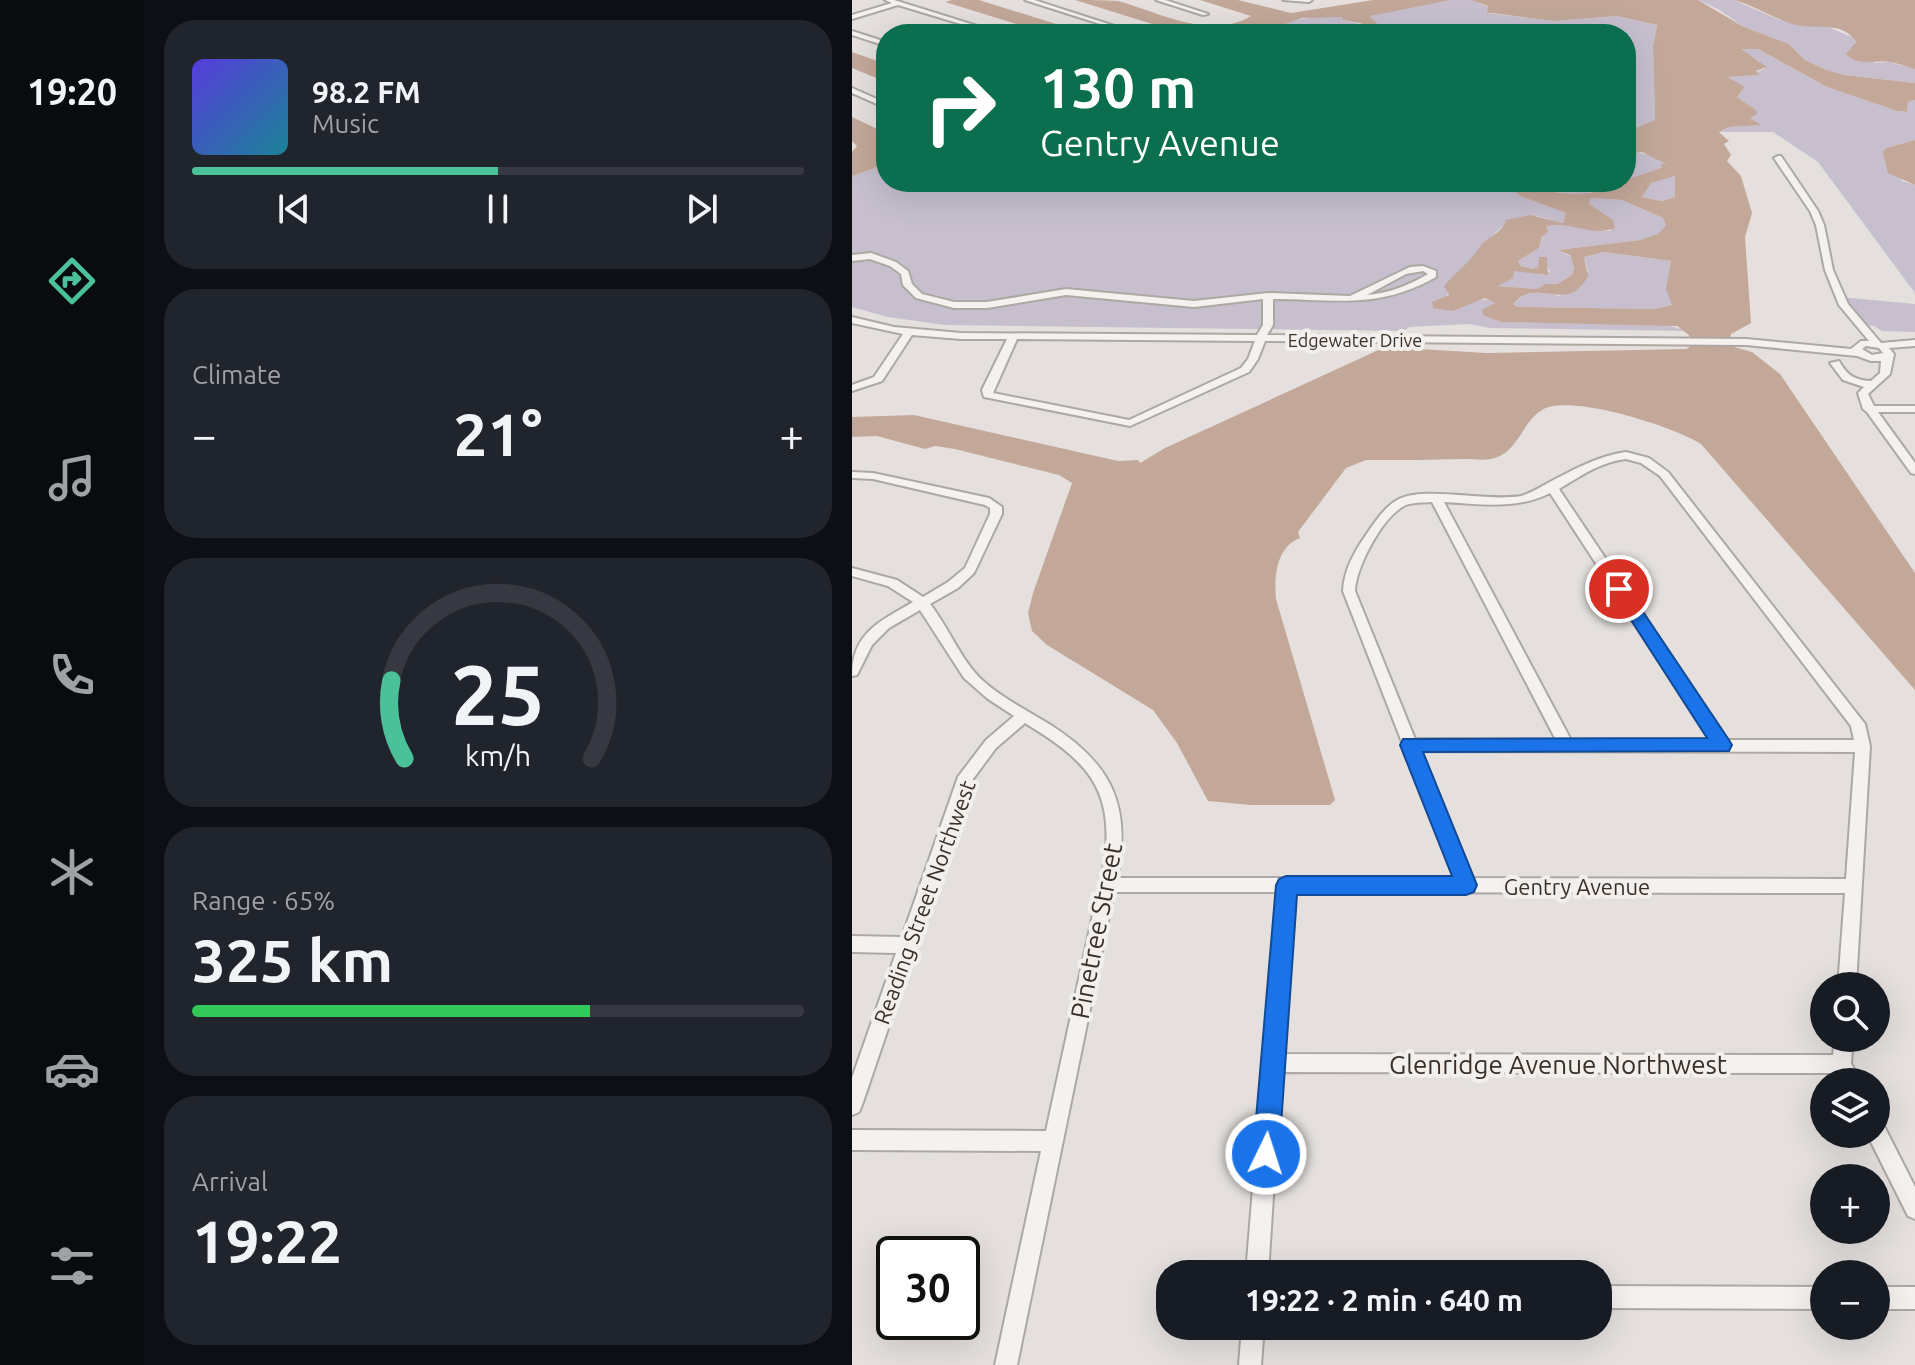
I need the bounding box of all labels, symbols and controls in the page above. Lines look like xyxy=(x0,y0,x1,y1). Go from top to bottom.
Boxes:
icon: right xyxy=(908,56,1012,160)
text: 130 m xyxy=(1040,56,1196,119)
text: 19:20 xyxy=(27,71,117,112)
text: 98.2 FM xyxy=(312,75,421,109)
text: Music xyxy=(312,109,379,138)
text: Gentry Avenue xyxy=(1040,122,1280,163)
icon: previous xyxy=(272,187,316,231)
icon: pause xyxy=(476,187,520,231)
icon: next xyxy=(680,187,724,231)
icon: directions xyxy=(44,253,100,309)
street label: Edgewater Drive xyxy=(1288,330,1422,350)
text: Climate xyxy=(192,360,281,389)
text: 21° xyxy=(454,400,542,467)
text: − xyxy=(192,410,217,459)
text: + xyxy=(779,410,804,459)
icon: music xyxy=(44,450,100,506)
pin xyxy=(1585,555,1653,623)
icon: arrive xyxy=(1597,567,1641,611)
text: 25 xyxy=(451,646,545,740)
icon: phone xyxy=(44,647,100,703)
text: km/h xyxy=(465,739,531,771)
street label: Reading Street Northwest xyxy=(868,776,980,1027)
street label: Pinetree Street xyxy=(1065,841,1127,1021)
icon: climate xyxy=(44,844,100,900)
street label: Gentry Avenue xyxy=(1504,874,1650,899)
text: Range · 65% xyxy=(192,886,335,915)
text: 325 km xyxy=(192,926,393,993)
map controls xyxy=(1810,972,1890,1340)
button: search xyxy=(1810,972,1890,1052)
icon: car xyxy=(44,1041,100,1097)
street label: Glenridge Avenue Northwest xyxy=(1389,1050,1727,1079)
button: layers xyxy=(1810,1068,1890,1148)
position arrow xyxy=(1224,1112,1308,1196)
button: + xyxy=(1810,1164,1890,1244)
text: Arrival xyxy=(192,1167,268,1196)
text: 19:22 xyxy=(192,1207,342,1274)
speed limit sign: 30 xyxy=(876,1236,980,1340)
icon: filters xyxy=(44,1238,100,1294)
button: − xyxy=(1810,1260,1890,1340)
text: 19:22 · 2 min · 640 m xyxy=(1245,1283,1523,1317)

